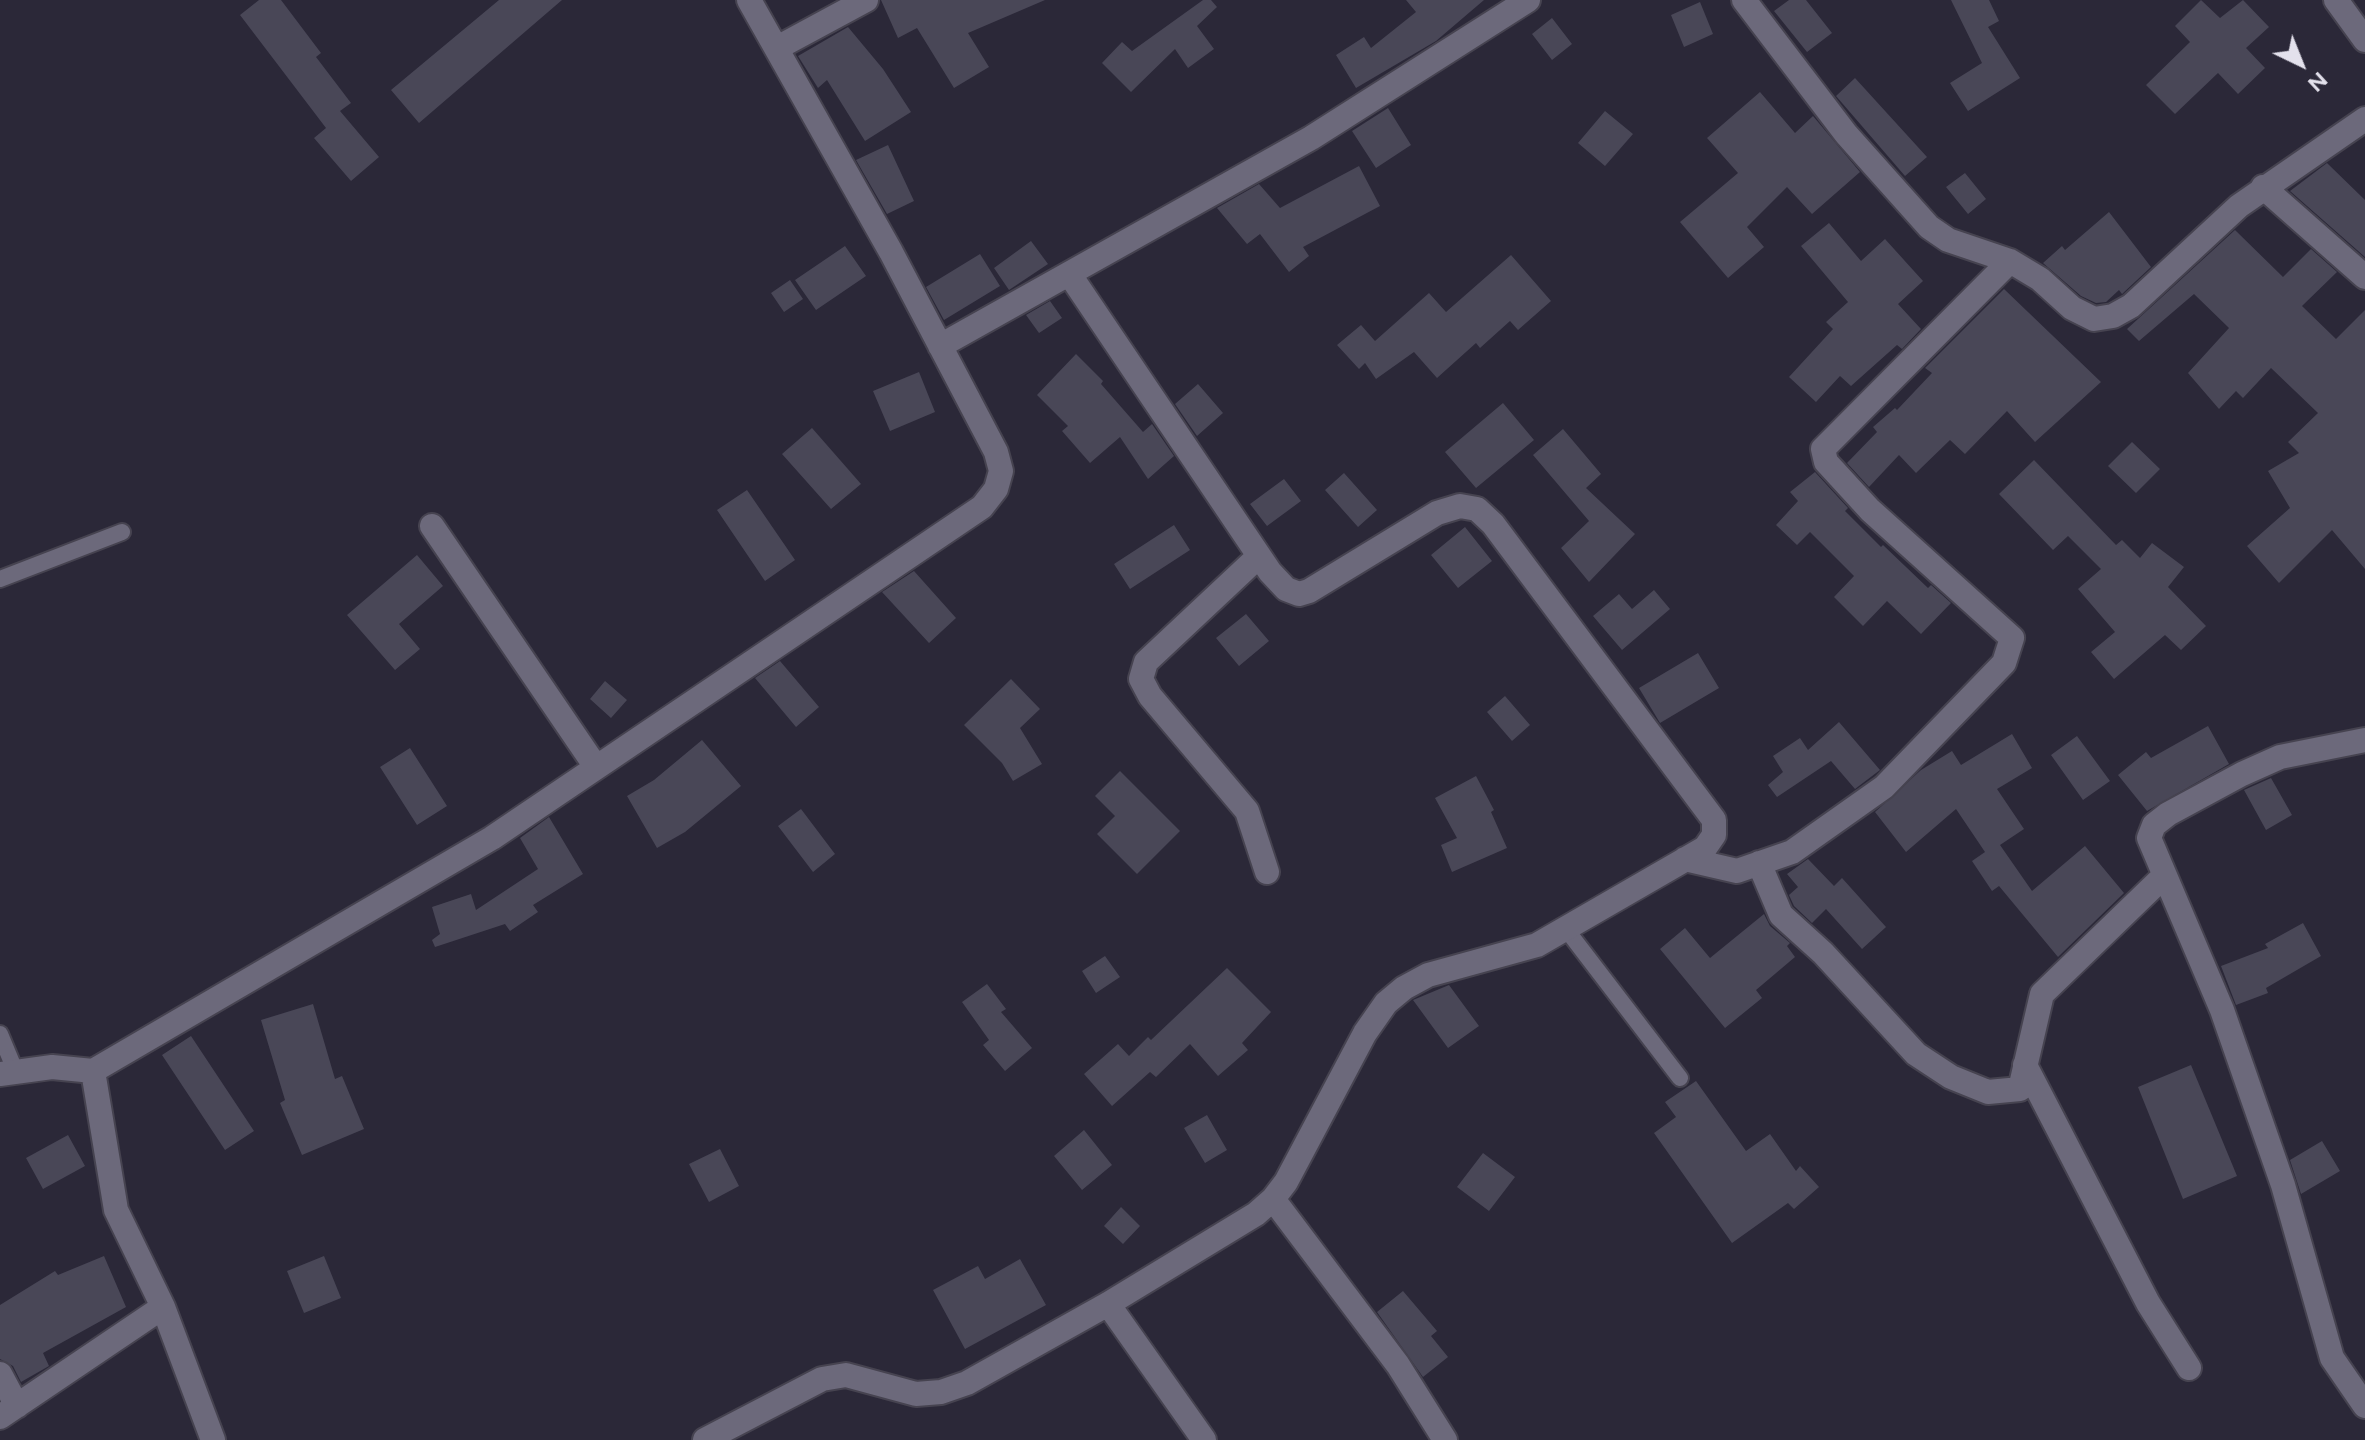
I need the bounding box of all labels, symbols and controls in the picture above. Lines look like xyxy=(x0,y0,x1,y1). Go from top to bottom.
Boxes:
north arrow xyxy=(2261,24,2341,104)
text: N xyxy=(2302,66,2333,98)

